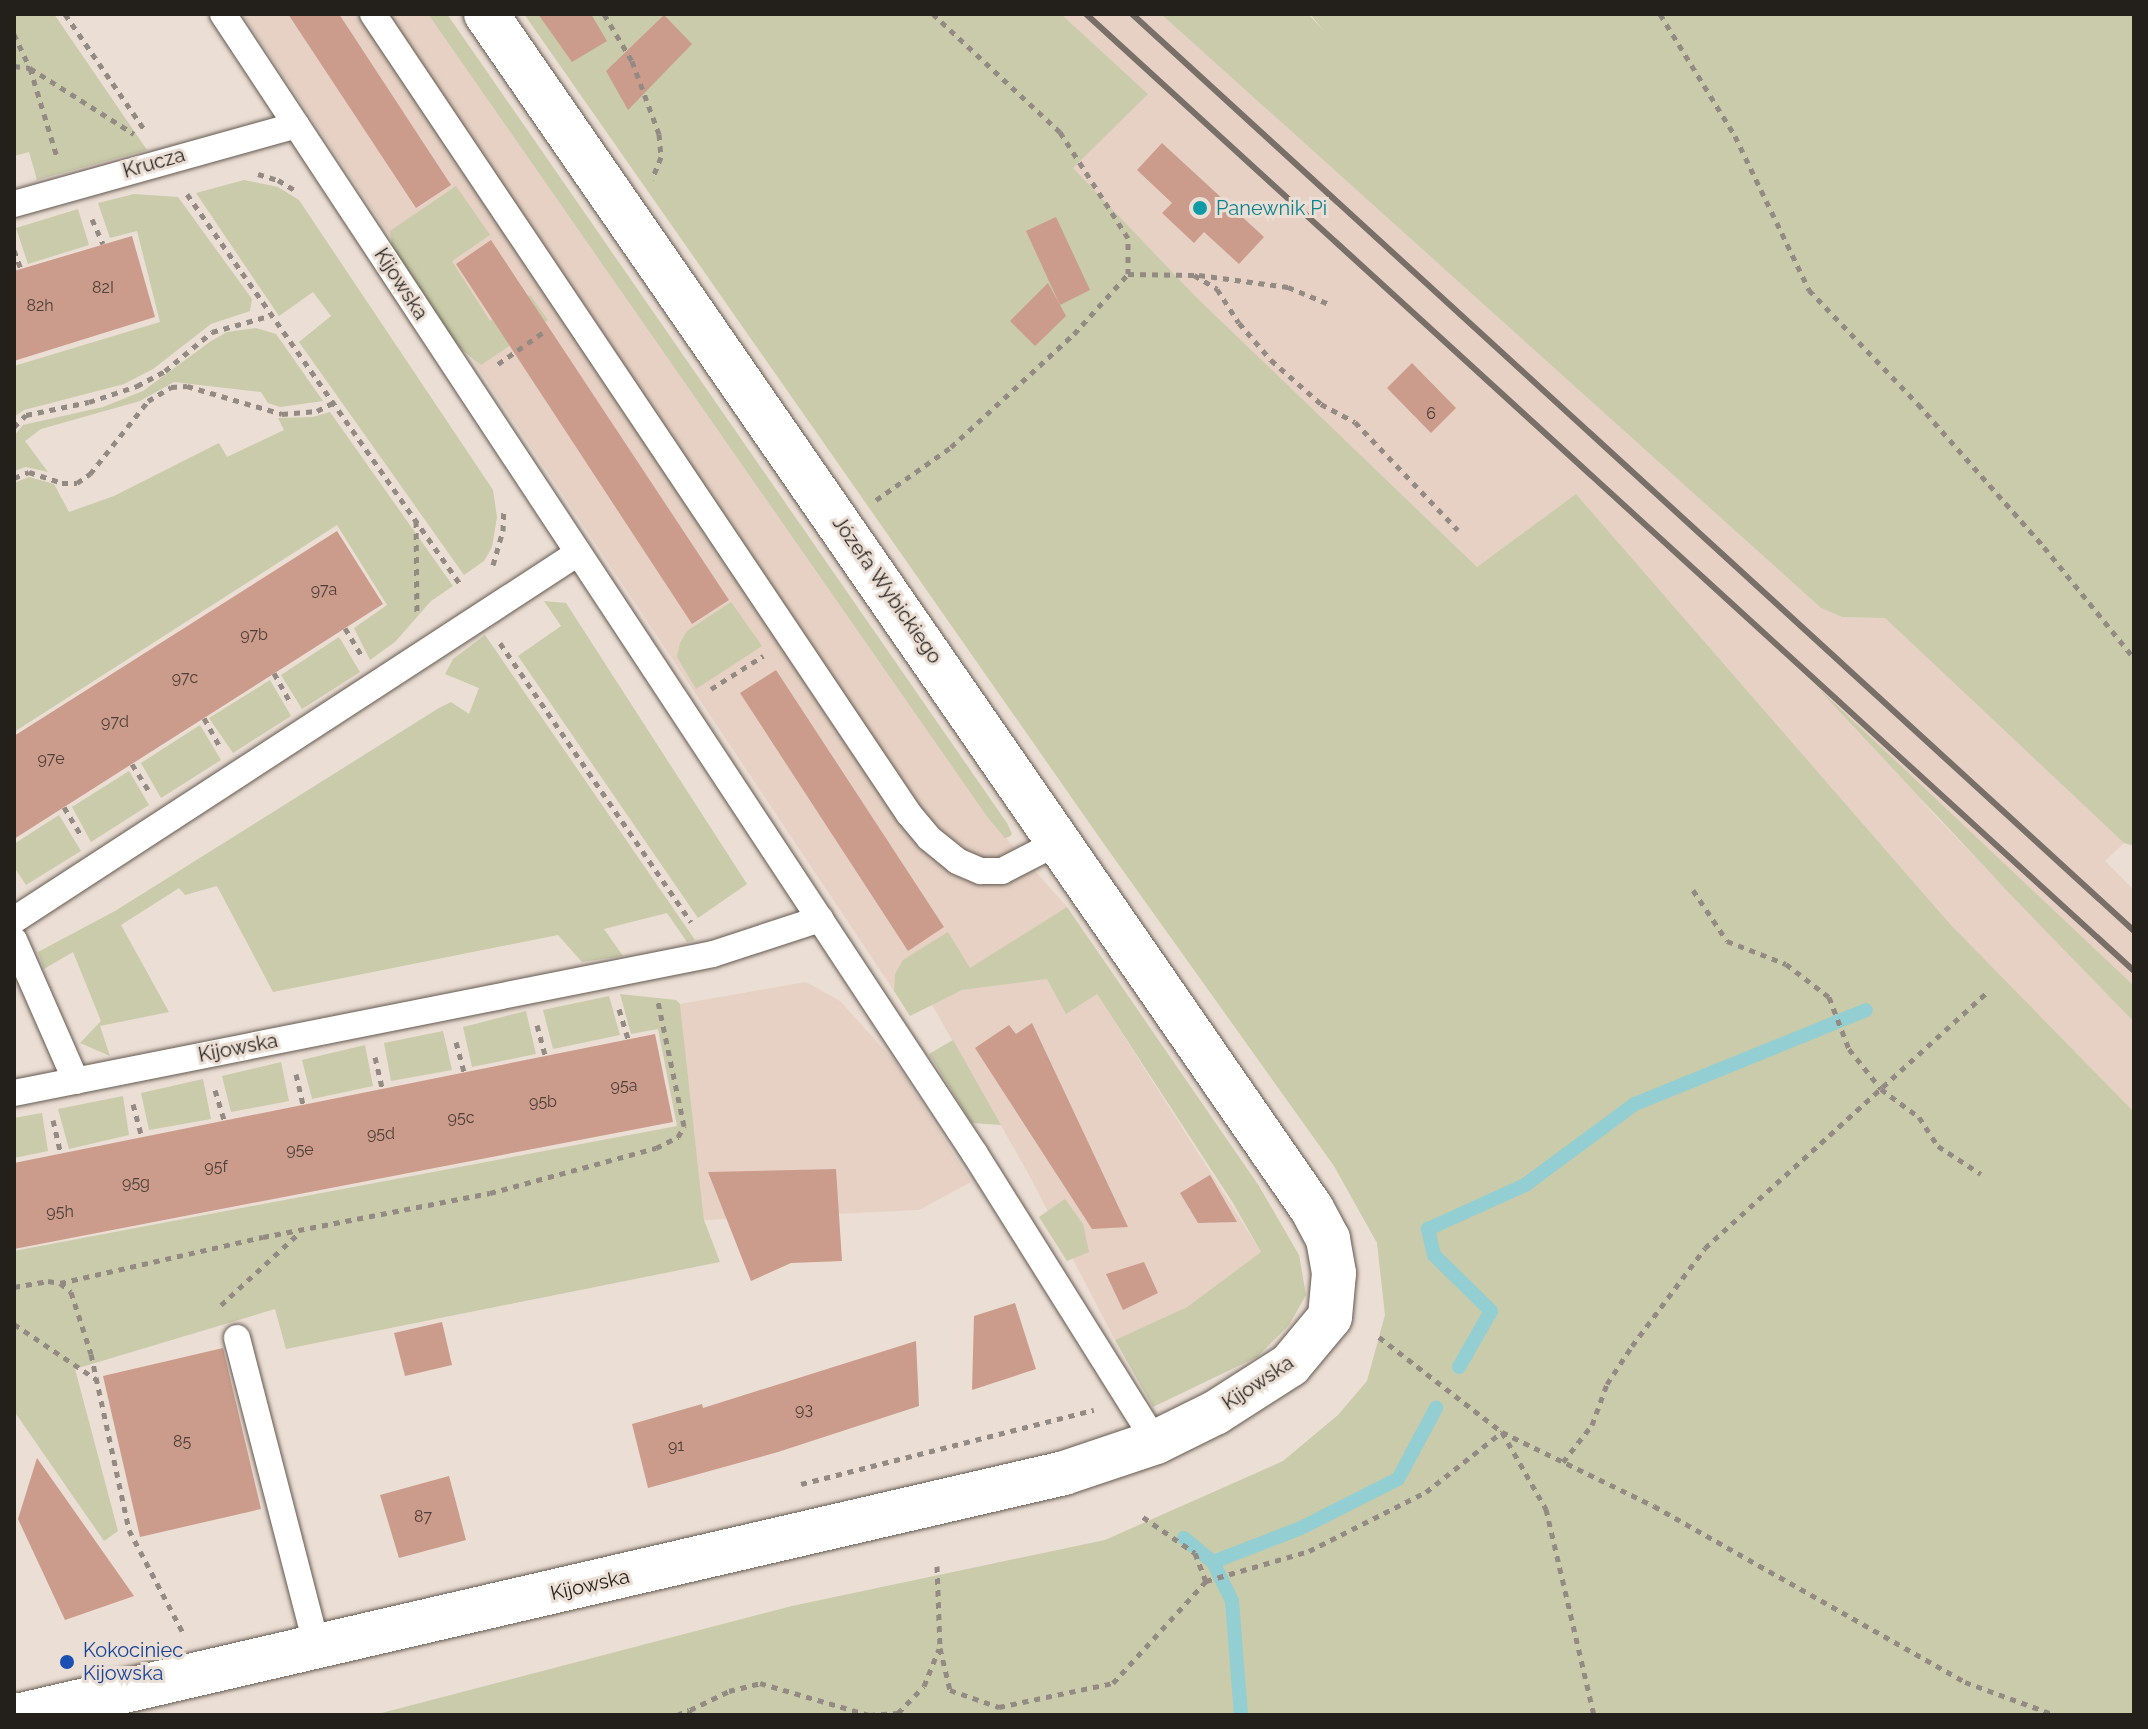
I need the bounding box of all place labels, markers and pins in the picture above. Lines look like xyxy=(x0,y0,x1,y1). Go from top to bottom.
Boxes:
place label: Panewnik Pi xyxy=(1216,196,1327,220)
marker: Panewnik Pi xyxy=(1191,199,1209,217)
place label: Kokociniec Kijowska xyxy=(83,1638,183,1685)
marker: Kokociniec Kijowska xyxy=(58,1653,76,1671)

